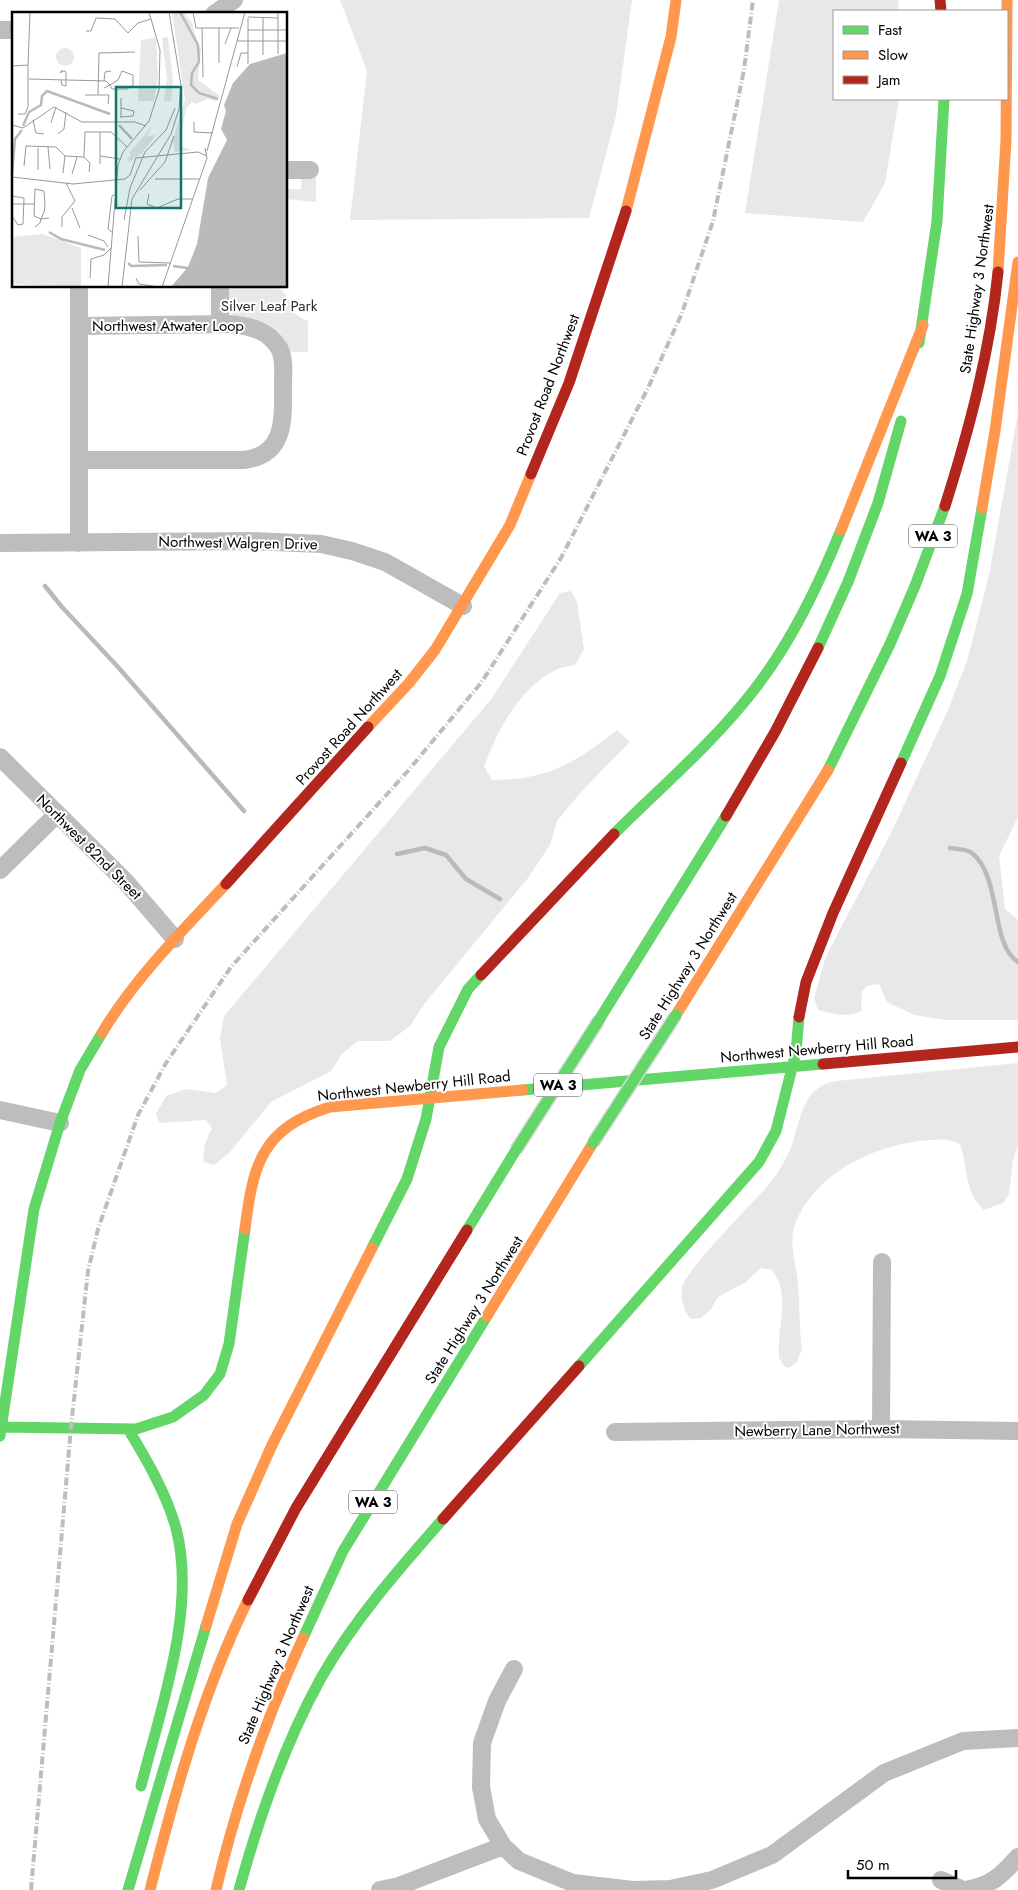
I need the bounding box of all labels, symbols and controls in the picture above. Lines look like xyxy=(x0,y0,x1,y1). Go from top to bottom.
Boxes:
legend xyxy=(833,10,1008,100)
inset map xyxy=(12,12,288,288)
text: Fast xyxy=(878,19,902,41)
text: Slow xyxy=(878,44,909,66)
text: Jam xyxy=(876,69,901,91)
street label: State Highway 3 Northwest xyxy=(954,203,1000,375)
park label: Silver Leaf Park xyxy=(221,295,318,317)
street label: Provost Road Northwest xyxy=(511,311,585,459)
street label: Northwest Atwater Loop xyxy=(92,315,244,337)
road number: WA 3 xyxy=(909,524,957,548)
street label: Northwest Walgren Drive xyxy=(158,531,318,555)
street label: Provost Road Northwest xyxy=(291,664,408,790)
street label: Northwest 82nd Street xyxy=(31,789,147,905)
street label: State Highway 3 Northwest xyxy=(633,887,743,1044)
street label: Northwest Newberry Hill Road xyxy=(719,1030,915,1068)
street label: Northwest Newberry Hill Road xyxy=(316,1065,512,1107)
road number: WA 3 xyxy=(534,1074,582,1096)
street label: State Highway 3 Northwest xyxy=(419,1231,529,1388)
street label: Newberry Lane Northwest xyxy=(734,1418,900,1442)
road number: WA 3 xyxy=(349,1490,397,1514)
street label: State Highway 3 Northwest xyxy=(233,1582,320,1748)
scale bar xyxy=(848,1848,956,1880)
text: 50 m xyxy=(856,1854,890,1876)

